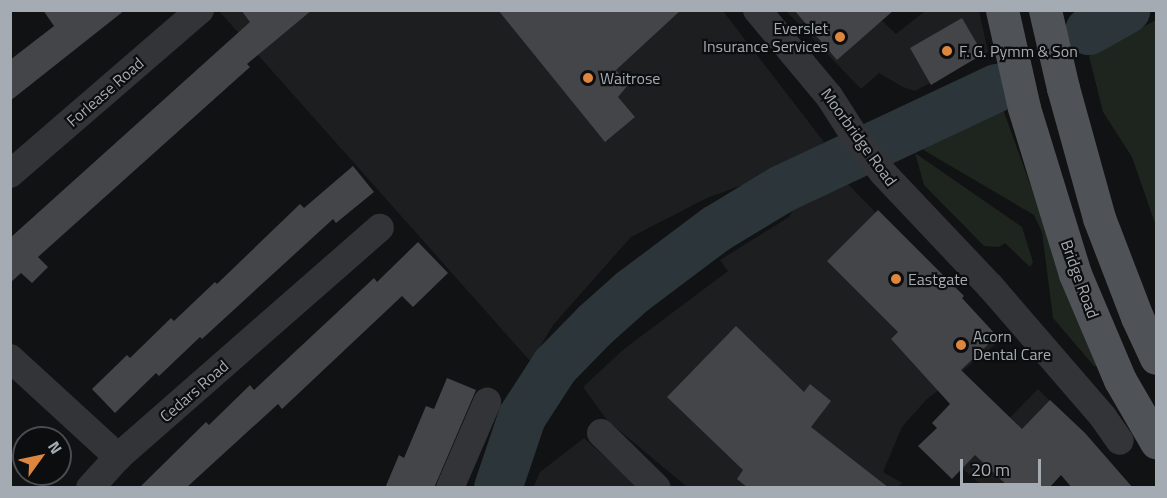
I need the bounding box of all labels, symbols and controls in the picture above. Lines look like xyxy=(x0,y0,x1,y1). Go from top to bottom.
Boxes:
place label: Everslet Insurance Services xyxy=(703,18,828,56)
marker: Everslet Insurance Services xyxy=(833,30,847,44)
place label: F. G. Pymm & Son xyxy=(959,41,1078,61)
marker: F. G. Pymm & Son xyxy=(940,44,954,58)
street label: Forlease Road xyxy=(63,53,147,131)
place label: Waitrose xyxy=(600,68,660,88)
marker: Waitrose xyxy=(581,71,595,85)
street label: Moorbridge Road xyxy=(817,84,901,190)
street label: Bridge Road xyxy=(1057,237,1103,321)
place label: Eastgate xyxy=(908,269,968,289)
marker: Eastgate xyxy=(889,272,903,286)
place label: Acorn Dental Care xyxy=(973,326,1051,364)
marker: Acorn Dental Care xyxy=(954,338,968,352)
street label: Cedars Road xyxy=(156,356,232,426)
north arrow xyxy=(12,426,72,486)
text: N xyxy=(42,436,69,458)
scale bar xyxy=(963,447,1044,485)
text: 20 m xyxy=(971,456,1010,483)

